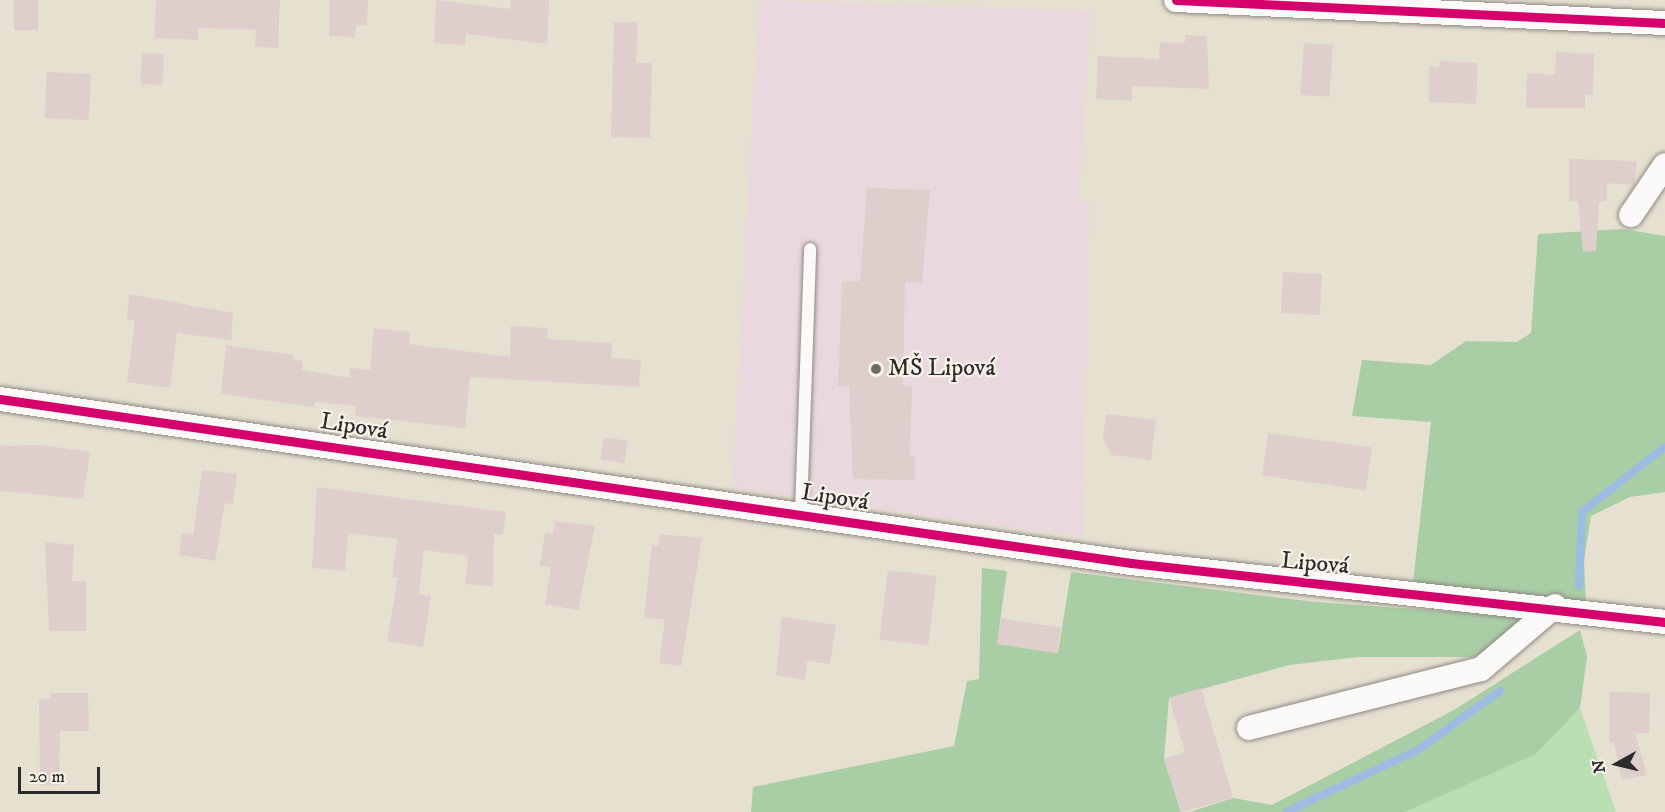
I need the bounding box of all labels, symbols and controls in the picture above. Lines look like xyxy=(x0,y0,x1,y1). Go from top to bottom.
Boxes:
place label: MŠ Lipová xyxy=(888,355,996,383)
marker: MŠ Lipová xyxy=(869,362,883,376)
street label: Lipová xyxy=(318,407,390,447)
street label: Lipová xyxy=(799,478,871,518)
street label: Lipová xyxy=(1280,547,1350,581)
north arrow xyxy=(1587,734,1647,794)
scale bar xyxy=(21,755,104,793)
text: N xyxy=(1588,759,1610,774)
text: 20 m xyxy=(29,766,65,788)

